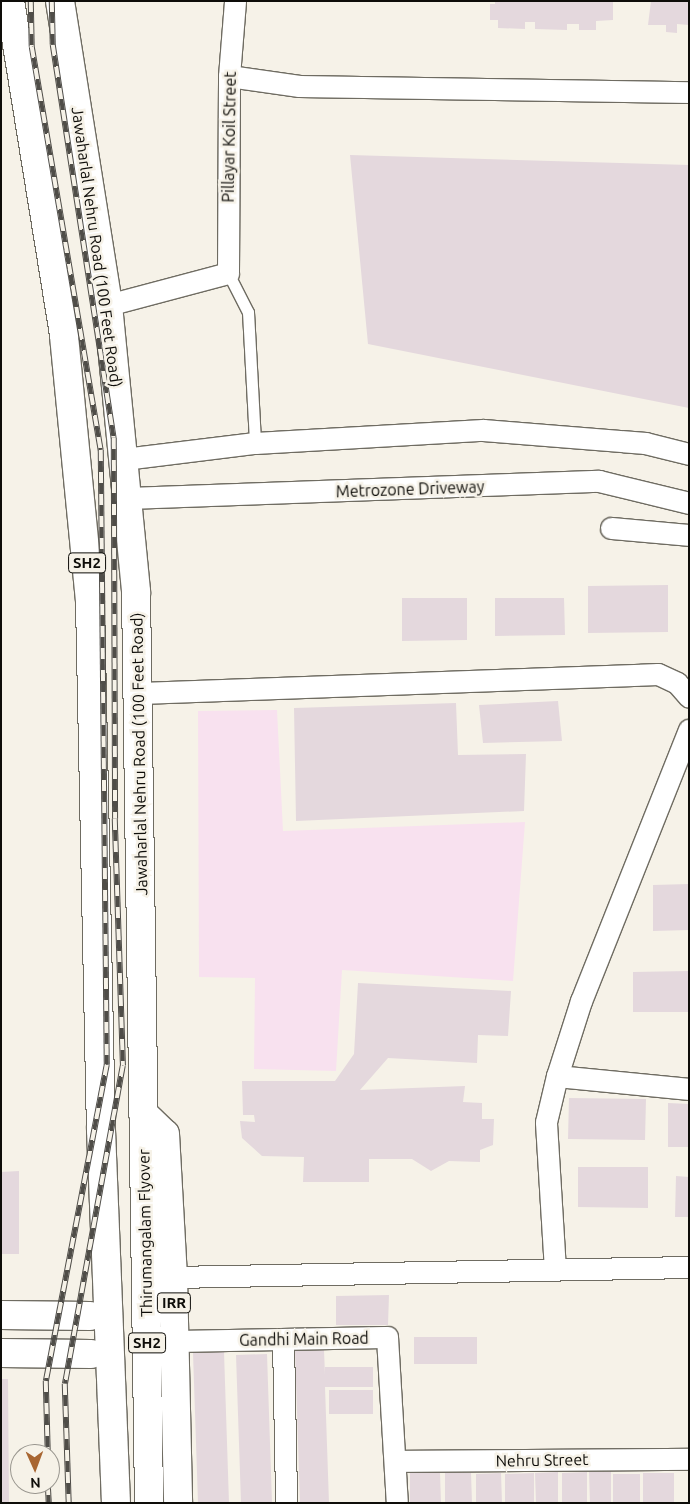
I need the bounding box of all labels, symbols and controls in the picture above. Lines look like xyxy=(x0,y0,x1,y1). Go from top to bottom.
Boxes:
street label: Pillayar Koil Street xyxy=(218,71,240,203)
street label: Jawaharlal Nehru Road (100 Feet Road) xyxy=(68,106,126,388)
street label: Metrozone Driveway xyxy=(335,477,485,501)
road number: SH2 xyxy=(67,550,107,576)
street label: Jawaharlal Nehru Road (100 Feet Road) xyxy=(127,612,151,896)
street label: Thirumangalam Flyover xyxy=(134,1149,156,1317)
road number: IRR xyxy=(156,1290,192,1316)
street label: Gandhi Main Road xyxy=(239,1328,369,1350)
road number: SH2 xyxy=(127,1330,167,1356)
north arrow xyxy=(10,1444,60,1494)
street label: Nehru Street xyxy=(495,1450,589,1470)
text: N xyxy=(30,1475,41,1491)

